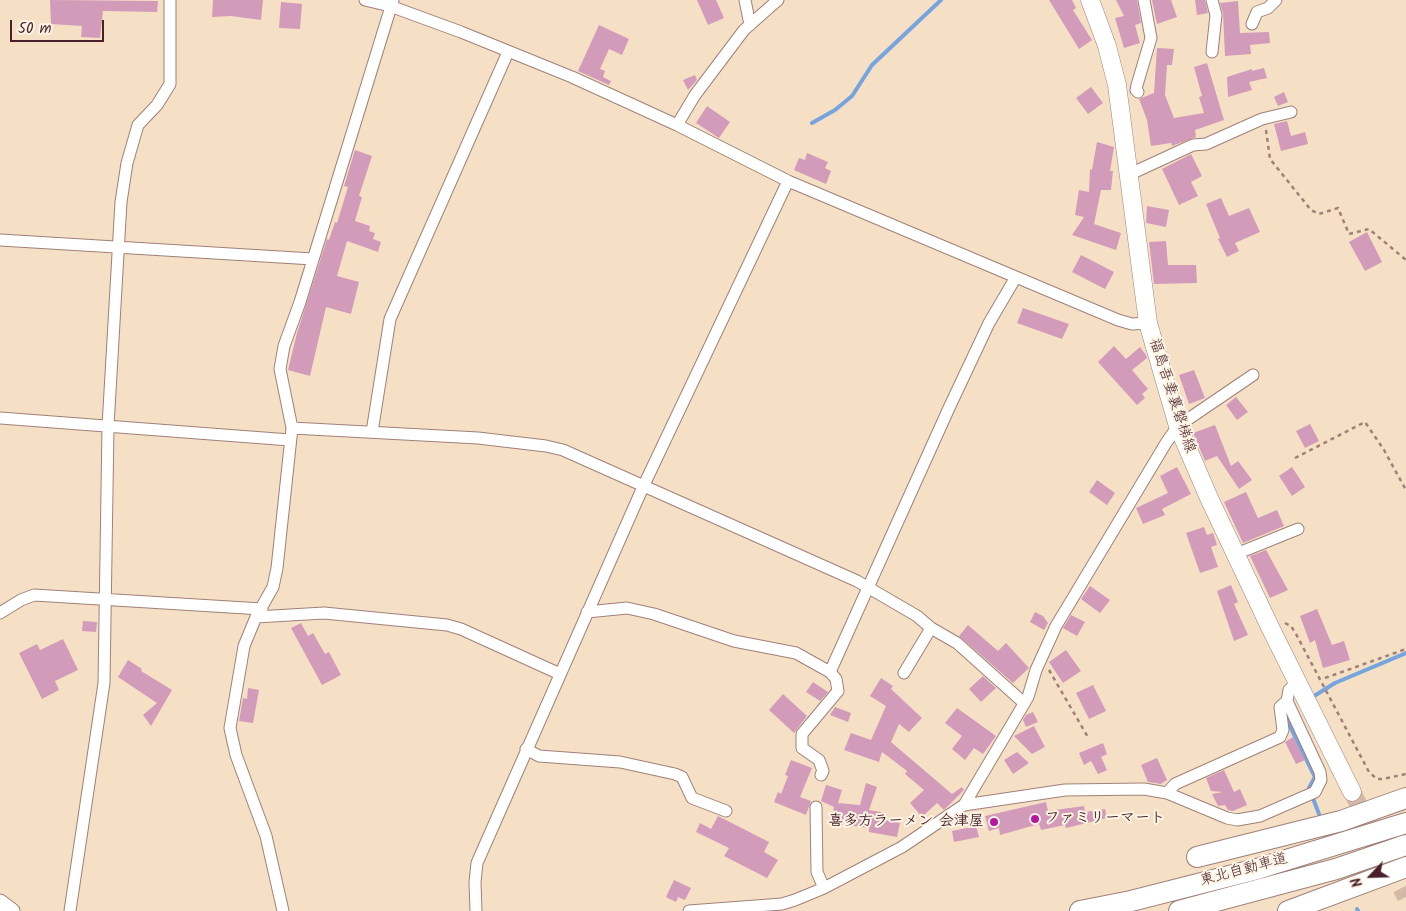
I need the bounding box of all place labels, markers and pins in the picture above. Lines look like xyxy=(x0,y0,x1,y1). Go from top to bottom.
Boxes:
place label: ファミリーマート xyxy=(1045,810,1165,828)
place label: 喜多方ラーメン 会津屋 xyxy=(828,813,984,831)
marker: ファミリーマート xyxy=(1029,813,1041,825)
marker: 喜多方ラーメン 会津屋 xyxy=(988,816,1000,828)

